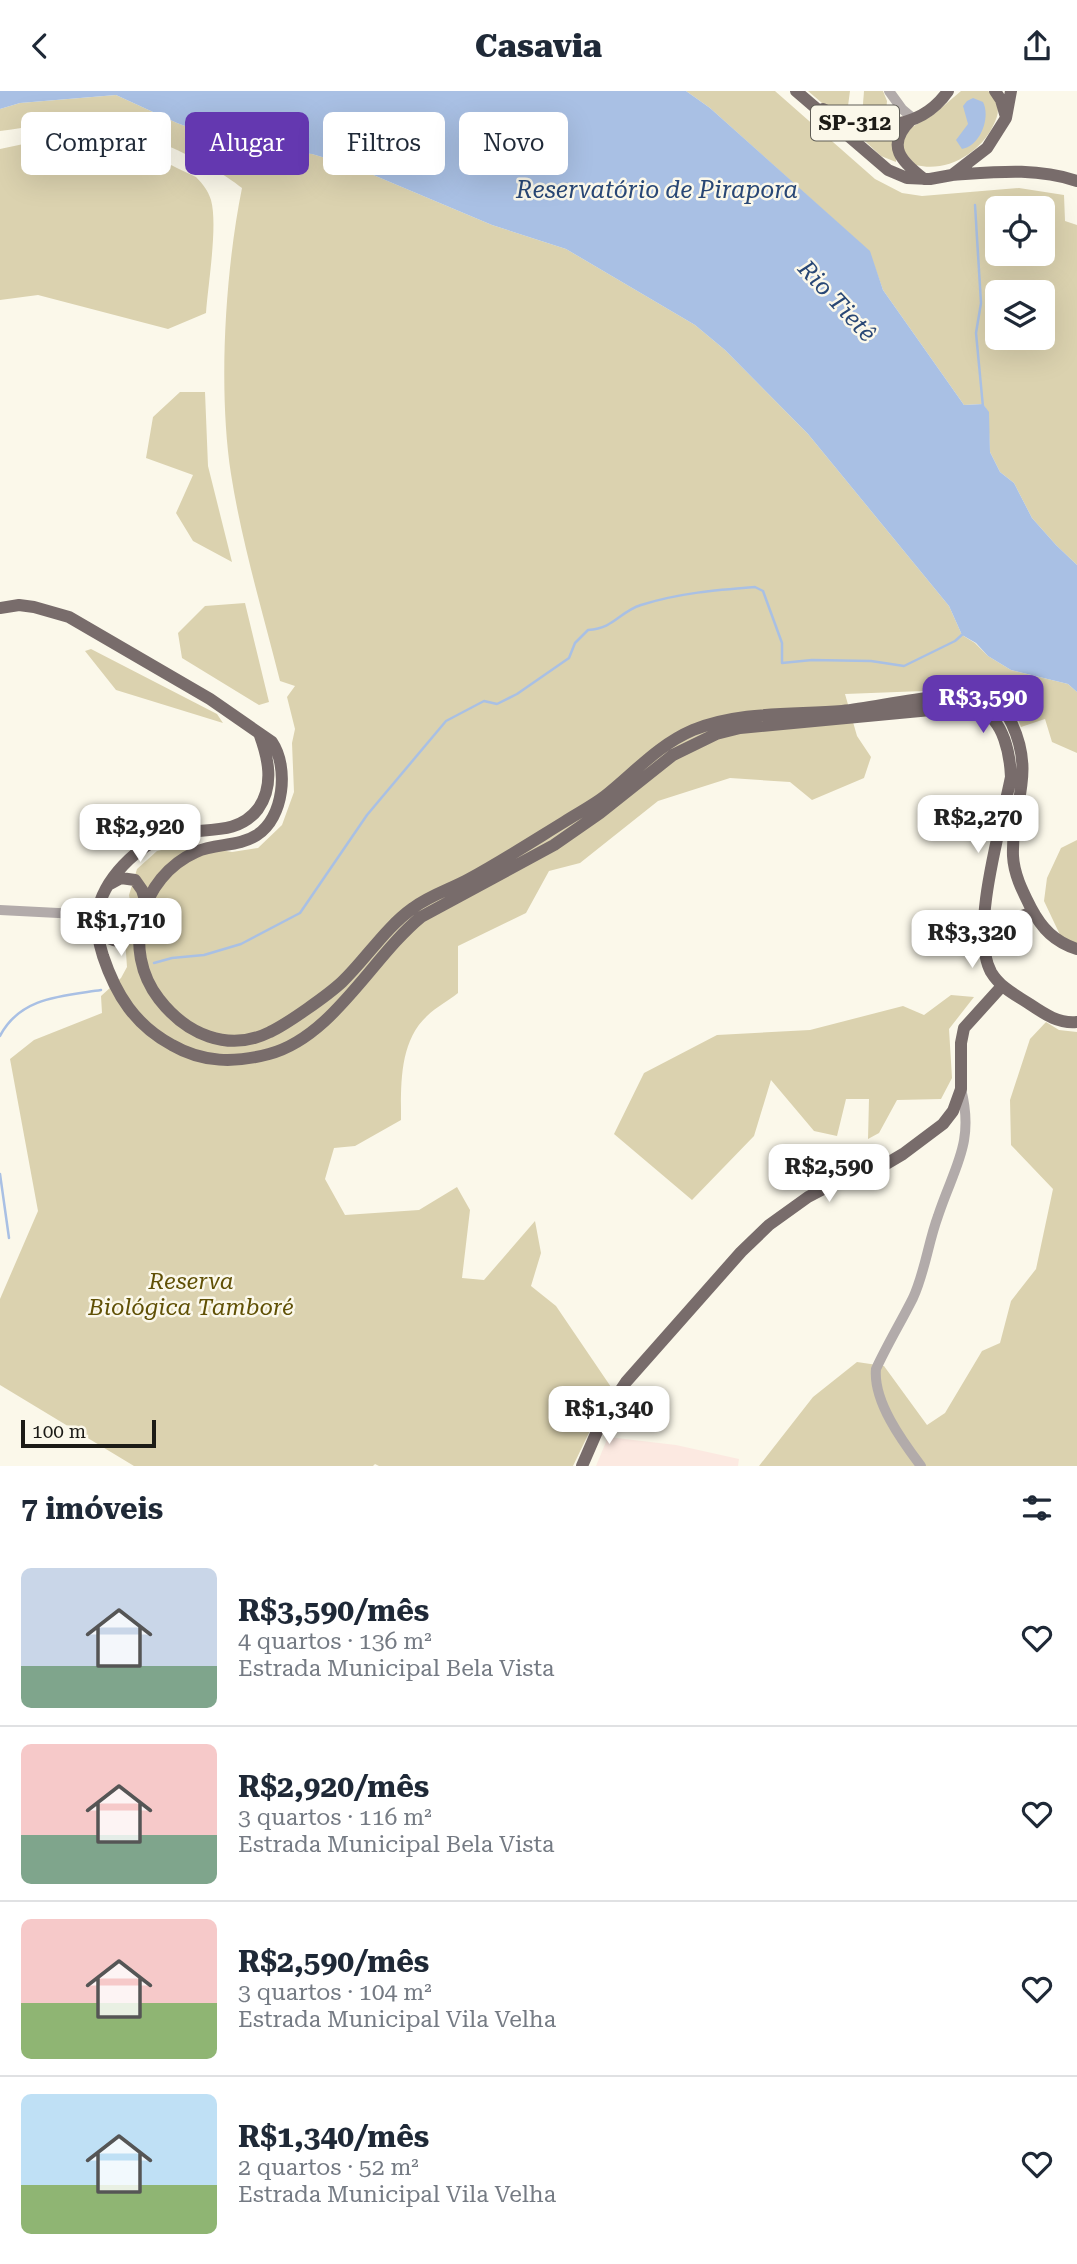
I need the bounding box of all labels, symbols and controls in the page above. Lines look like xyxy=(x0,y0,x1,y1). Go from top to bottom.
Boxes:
icon: back xyxy=(21,27,59,65)
text: Casavia xyxy=(475,27,602,65)
icon: share xyxy=(1018,27,1056,65)
road number: SP-312 xyxy=(811,105,899,141)
chip: Comprar xyxy=(21,112,171,175)
chip: Alugar xyxy=(185,112,309,175)
chip: Filtros xyxy=(323,112,445,175)
chip: Novo xyxy=(459,112,568,175)
water label: Reservatório de Pirapora xyxy=(515,176,798,204)
map controls xyxy=(985,196,1055,350)
button: locate xyxy=(985,196,1055,266)
water label: Rio Tietê xyxy=(792,254,882,347)
button: layers xyxy=(985,280,1055,350)
pin: R$3,590 xyxy=(918,675,1048,735)
text: R$3,590 xyxy=(939,684,1027,711)
pin: R$2,270 xyxy=(913,795,1043,855)
text: R$2,270 xyxy=(934,804,1022,831)
pin: R$2,920 xyxy=(75,805,205,864)
text: R$2,920 xyxy=(96,813,184,840)
pin: R$1,710 xyxy=(56,899,186,958)
text: R$1,710 xyxy=(77,907,165,934)
pin: R$3,320 xyxy=(907,911,1037,970)
text: R$3,320 xyxy=(928,919,1016,946)
pin: R$2,590 xyxy=(764,1145,894,1204)
text: R$2,590 xyxy=(785,1153,873,1180)
park label: Reserva Biológica Tamboré xyxy=(87,1268,294,1321)
pin: R$1,340 xyxy=(544,1387,674,1446)
text: R$1,340 xyxy=(565,1395,653,1422)
scale bar xyxy=(21,1417,156,1449)
text: 100 m xyxy=(32,1420,86,1443)
icon: filters xyxy=(1018,1489,1056,1527)
text: 7 imóveis xyxy=(21,1491,163,1526)
text: R$3,590/mês xyxy=(238,1593,429,1628)
icon: home xyxy=(77,1596,161,1680)
icon: heart xyxy=(1018,1619,1056,1657)
text: 4 quartos · 136 m² xyxy=(238,1628,432,1655)
text: Estrada Municipal Bela Vista xyxy=(238,1655,554,1682)
text: R$2,920/mês xyxy=(238,1769,429,1804)
icon: home xyxy=(77,1772,161,1856)
icon: heart xyxy=(1018,1795,1056,1833)
text: 3 quartos · 116 m² xyxy=(238,1804,432,1831)
text: Estrada Municipal Bela Vista xyxy=(238,1831,554,1858)
text: R$2,590/mês xyxy=(238,1944,429,1979)
icon: home xyxy=(77,1947,161,2031)
icon: heart xyxy=(1018,1970,1056,2008)
text: 3 quartos · 104 m² xyxy=(238,1979,432,2006)
text: Estrada Municipal Vila Velha xyxy=(238,2006,556,2033)
text: R$1,340/mês xyxy=(238,2119,429,2154)
icon: home xyxy=(77,2122,161,2206)
icon: heart xyxy=(1018,2145,1056,2183)
text: 2 quartos · 52 m² xyxy=(238,2154,419,2181)
text: Estrada Municipal Vila Velha xyxy=(238,2181,556,2208)

